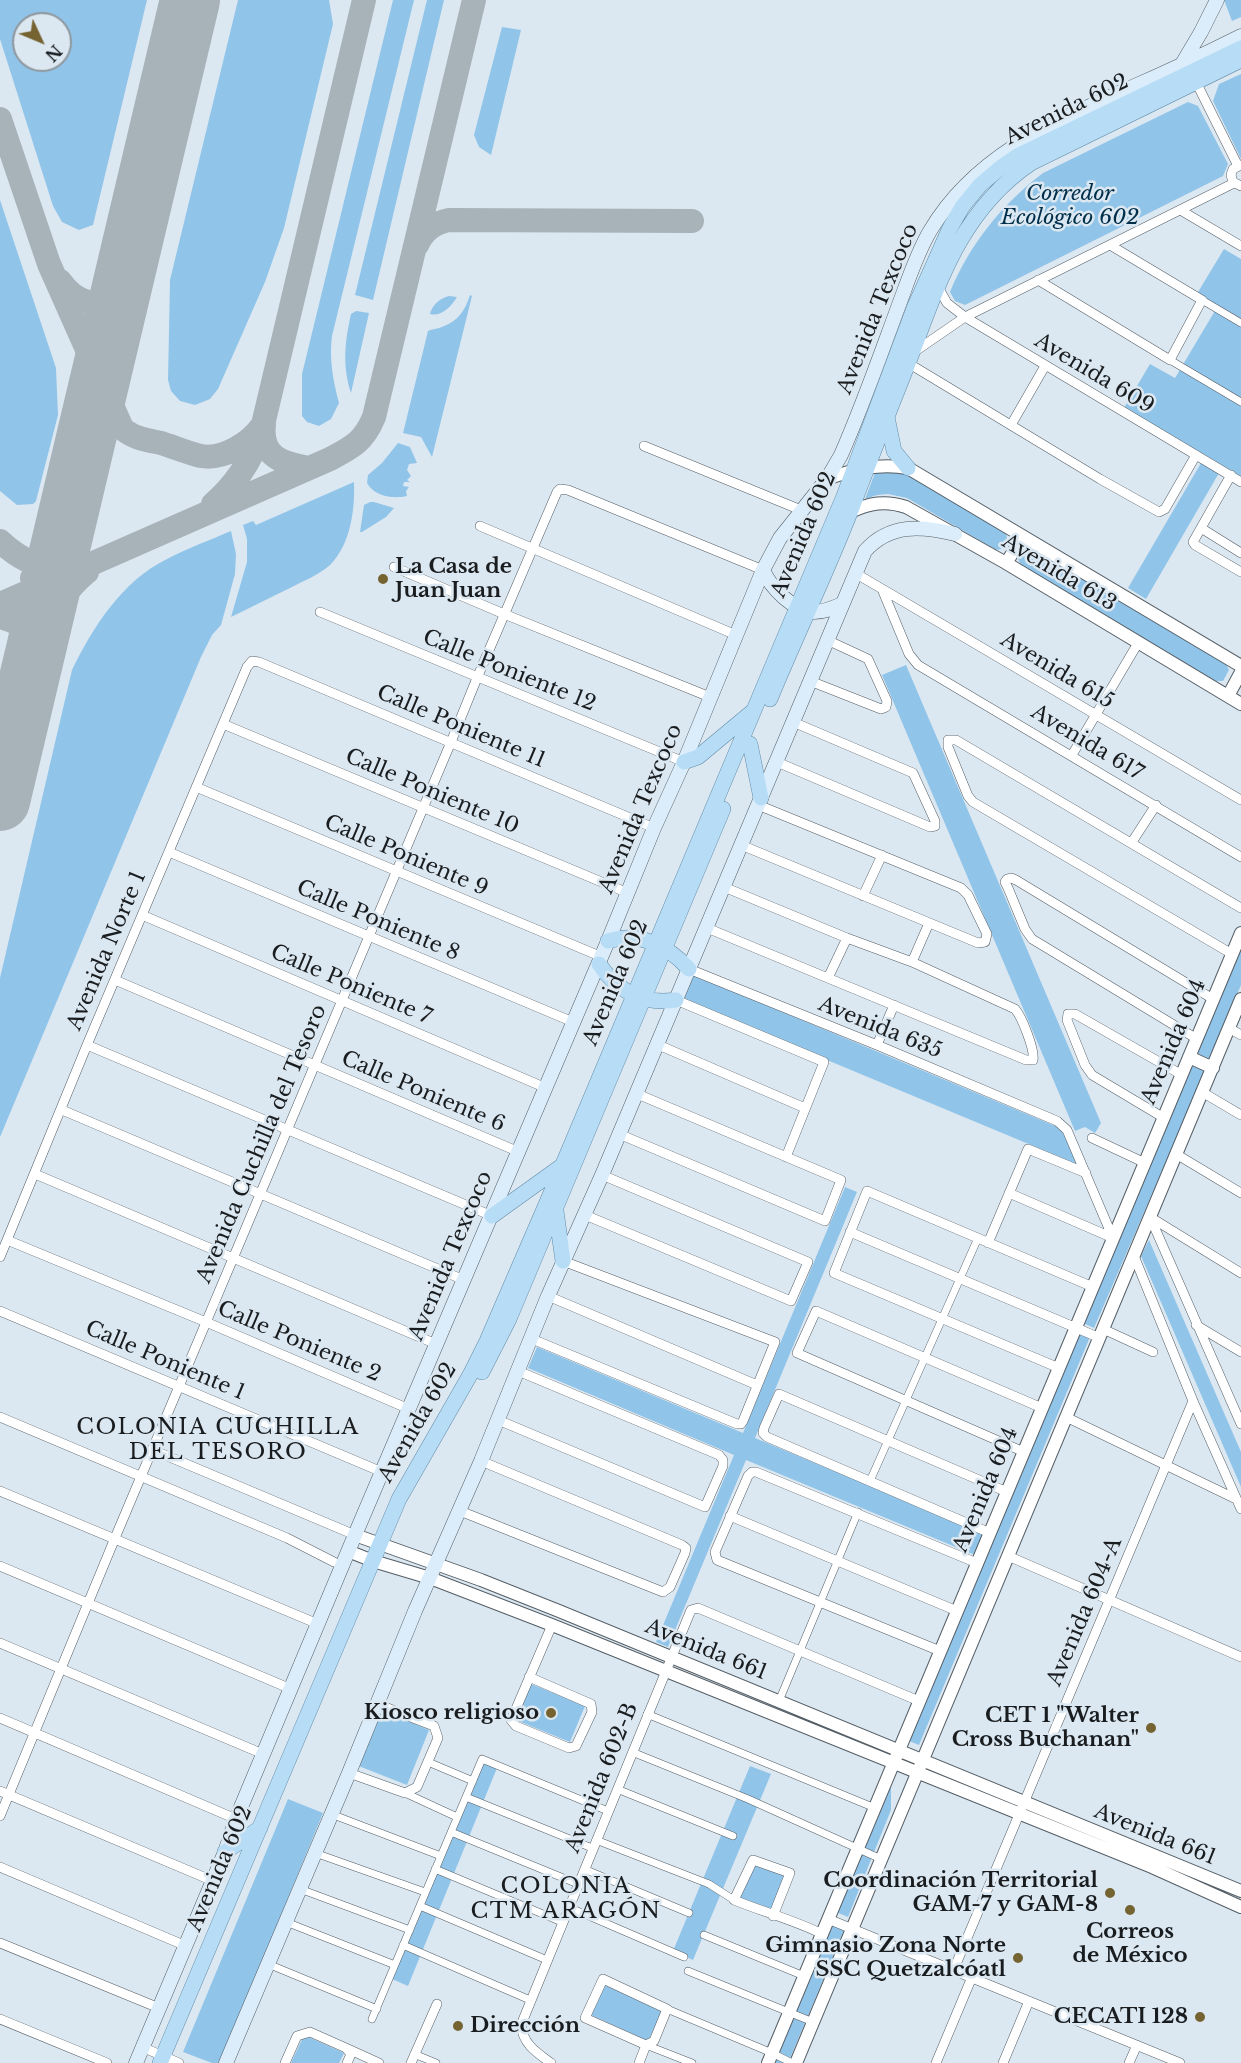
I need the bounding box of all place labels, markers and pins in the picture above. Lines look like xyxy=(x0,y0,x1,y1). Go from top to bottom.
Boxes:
place label: La Casa de Juan Juan xyxy=(395,554,512,604)
marker: La Casa de Juan Juan xyxy=(376,572,390,586)
place label: Kiosco religioso xyxy=(364,1700,539,1726)
place label: CET 1 "Walter Cross Buchanan" xyxy=(952,1703,1139,1753)
marker: Kiosco religioso xyxy=(544,1706,558,1720)
marker: CET 1 "Walter Cross Buchanan" xyxy=(1144,1721,1158,1735)
place label: Coordinación Territorial GAM-7 y GAM-8 xyxy=(823,1868,1098,1918)
marker: Coordinación Territorial GAM-7 y GAM-8 xyxy=(1103,1886,1117,1900)
marker: Correos de México xyxy=(1123,1903,1137,1917)
place label: Correos de México xyxy=(1073,1919,1187,1969)
place label: Gimnasio Zona Norte SSC Quetzalcóatl xyxy=(765,1933,1006,1983)
marker: Gimnasio Zona Norte SSC Quetzalcóatl xyxy=(1011,1951,1025,1965)
place label: CECATI 128 xyxy=(1054,2004,1188,2030)
marker: CECATI 128 xyxy=(1193,2010,1207,2024)
place label: Dirección xyxy=(470,2013,580,2039)
marker: Dirección xyxy=(451,2019,465,2033)

